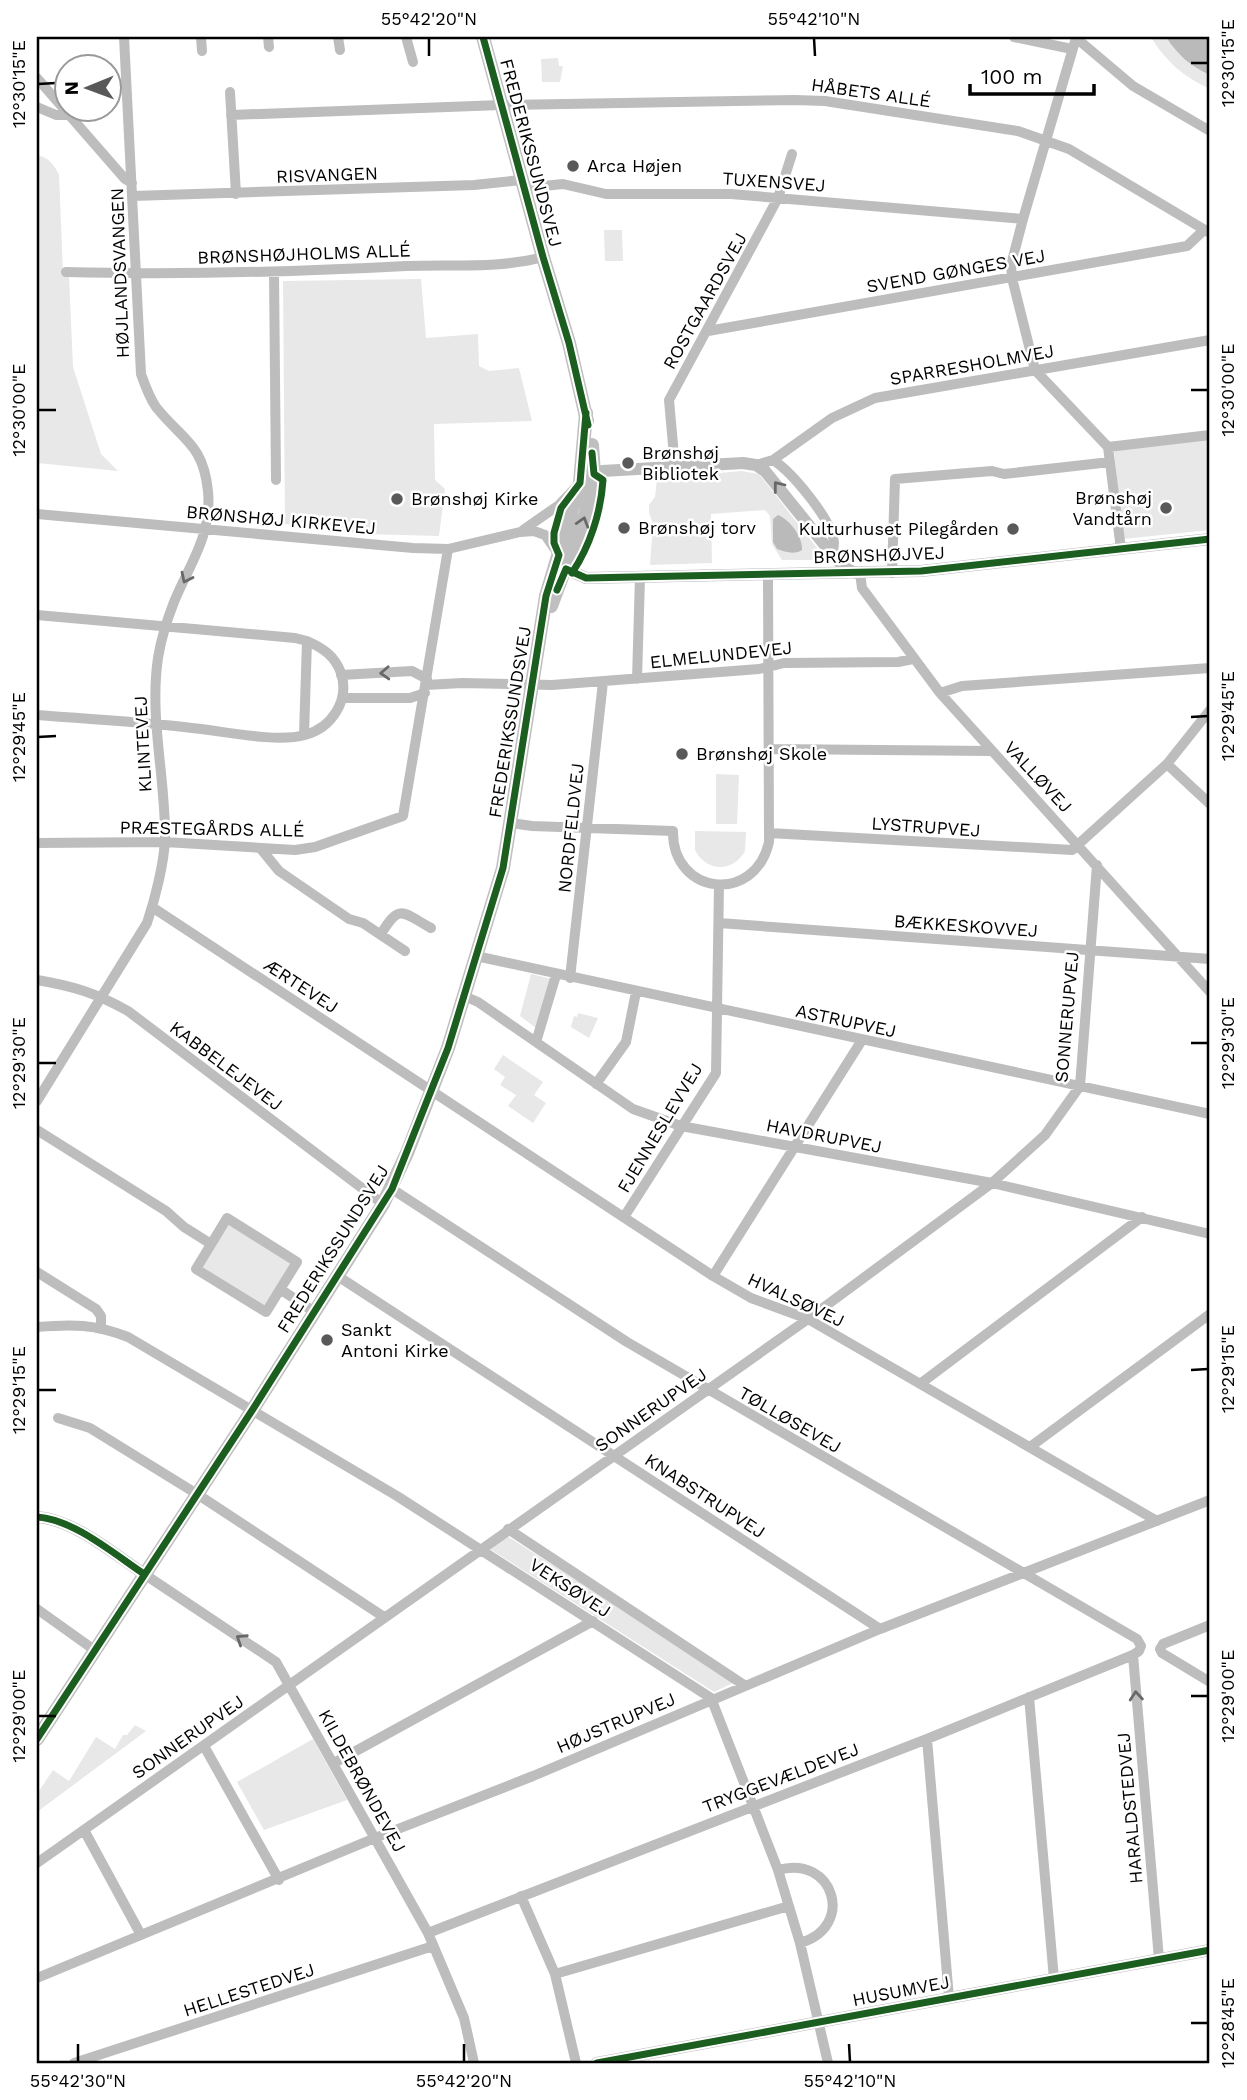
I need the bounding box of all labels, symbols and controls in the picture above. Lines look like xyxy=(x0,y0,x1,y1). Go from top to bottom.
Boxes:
text: 55°42'20"N xyxy=(381,8,477,29)
text: 55°42'10"N xyxy=(767,8,861,29)
text: 12°30'15"E xyxy=(1217,19,1238,107)
text: 12°30'15"E xyxy=(8,40,29,128)
north arrow xyxy=(52,52,122,122)
scale bar xyxy=(970,52,1095,96)
street label: FREDERIKSSUNDSVEJ xyxy=(496,56,567,249)
text: 100 m xyxy=(981,64,1043,89)
street label: HÅBETS ALLÉ xyxy=(810,74,932,111)
text: N xyxy=(60,81,83,96)
place label: Arca Højen xyxy=(587,155,682,176)
marker: Arca Højen xyxy=(565,158,581,174)
street label: RISVANGEN xyxy=(276,162,378,187)
street label: TUXENSVEJ xyxy=(722,167,826,196)
street label: HØJLANDSVANGEN xyxy=(106,187,133,359)
street label: ROSTGAARDSVEJ xyxy=(658,229,751,373)
street label: BRØNSHØJHOLMS ALLÉ xyxy=(197,239,411,268)
street label: SVEND GØNGES VEJ xyxy=(865,244,1047,297)
street label: SPARRESHOLMVEJ xyxy=(888,340,1056,389)
text: 12°30'00"E xyxy=(1217,344,1238,436)
text: 12°30'00"E xyxy=(8,364,29,456)
place label: Brønshøj Bibliotek xyxy=(642,442,719,484)
marker: Brønshøj Bibliotek xyxy=(620,455,636,471)
one-way arrow xyxy=(773,481,786,493)
place label: Brønshøj Vandtårn xyxy=(1073,487,1152,529)
place label: Brønshøj Kirke xyxy=(411,488,538,509)
marker: Brønshøj Kirke xyxy=(389,491,405,507)
marker: Brønshøj Vandtårn xyxy=(1158,500,1174,516)
street label: BRØNSHØJ KIRKEVEJ xyxy=(185,501,377,538)
one-way arrow xyxy=(575,517,590,529)
place label: Brønshøj torv xyxy=(638,517,756,538)
place label: Kulturhuset Pilegården xyxy=(799,518,999,539)
marker: Brønshøj torv xyxy=(616,520,632,536)
marker: Kulturhuset Pilegården xyxy=(1005,521,1021,537)
street label: BRØNSHØJVEJ xyxy=(813,542,945,567)
one-way arrow xyxy=(180,571,194,583)
street label: FREDERIKSSUNDSVEJ xyxy=(484,624,535,819)
street label: ELMELUNDEVEJ xyxy=(649,637,793,672)
one-way arrow xyxy=(379,665,390,680)
text: 12°29'45"E xyxy=(1217,671,1238,761)
text: 12°29'45"E xyxy=(8,692,29,782)
street label: KLINTEVEJ xyxy=(129,695,156,793)
street label: VALLØVEJ xyxy=(1000,737,1077,817)
place label: Brønshøj Skole xyxy=(696,743,827,764)
marker: Brønshøj Skole xyxy=(674,746,690,762)
street label: NORDFELDVEJ xyxy=(553,762,588,894)
street label: LYSTRUPVEJ xyxy=(871,812,981,841)
street label: PRÆSTEGÅRDS ALLÉ xyxy=(119,816,305,841)
street label: BÆKKESKOVVEJ xyxy=(893,910,1039,941)
street label: SONNERUPVEJ xyxy=(1050,950,1083,1083)
street label: ÆRTEVEJ xyxy=(260,954,342,1017)
text: 12°29'30"E xyxy=(1217,997,1238,1089)
street label: ASTRUPVEJ xyxy=(794,1000,898,1041)
street label: KABBELEJEVEJ xyxy=(166,1016,287,1115)
text: 12°29'30"E xyxy=(8,1017,29,1109)
street label: FJENNESLEVVEJ xyxy=(613,1059,707,1196)
street label: HAVDRUPVEJ xyxy=(764,1114,884,1157)
street label: FREDERIKSSUNDSVEJ xyxy=(272,1161,393,1337)
street label: HVALSØVEJ xyxy=(745,1268,848,1331)
place label: Sankt Antoni Kirke xyxy=(341,1319,449,1361)
text: 12°29'15"E xyxy=(1217,1325,1238,1413)
marker: Sankt Antoni Kirke xyxy=(319,1332,335,1348)
text: 12°29'15"E xyxy=(8,1346,29,1434)
street label: SONNERUPVEJ xyxy=(591,1363,711,1456)
street label: TØLLØSEVEJ xyxy=(735,1382,845,1457)
street label: KNABSTRUPVEJ xyxy=(641,1449,769,1542)
street label: VEKSØVEJ xyxy=(526,1554,615,1622)
one-way arrow xyxy=(236,1634,249,1647)
text: 12°29'00"E xyxy=(1217,1650,1238,1742)
text: 12°29'00"E xyxy=(8,1670,29,1762)
street label: HØJSTRUPVEJ xyxy=(553,1688,679,1757)
street label: SONNERUPVEJ xyxy=(128,1690,248,1783)
one-way arrow xyxy=(1129,1690,1144,1701)
street label: KILDEBRØNDEVEJ xyxy=(314,1706,410,1856)
street label: HARALDSTEDVEJ xyxy=(1112,1731,1147,1885)
street label: TRYGGEVÆLDEVEJ xyxy=(700,1738,862,1817)
street label: HELLESTEDVEJ xyxy=(180,1958,317,2021)
street label: HUSUMVEJ xyxy=(850,1971,951,2010)
text: 12°28'45"E xyxy=(1217,1978,1238,2068)
text: 55°42'30"N xyxy=(30,2070,126,2091)
text: 55°42'20"N xyxy=(416,2070,512,2091)
text: 55°42'10"N xyxy=(803,2070,897,2091)

